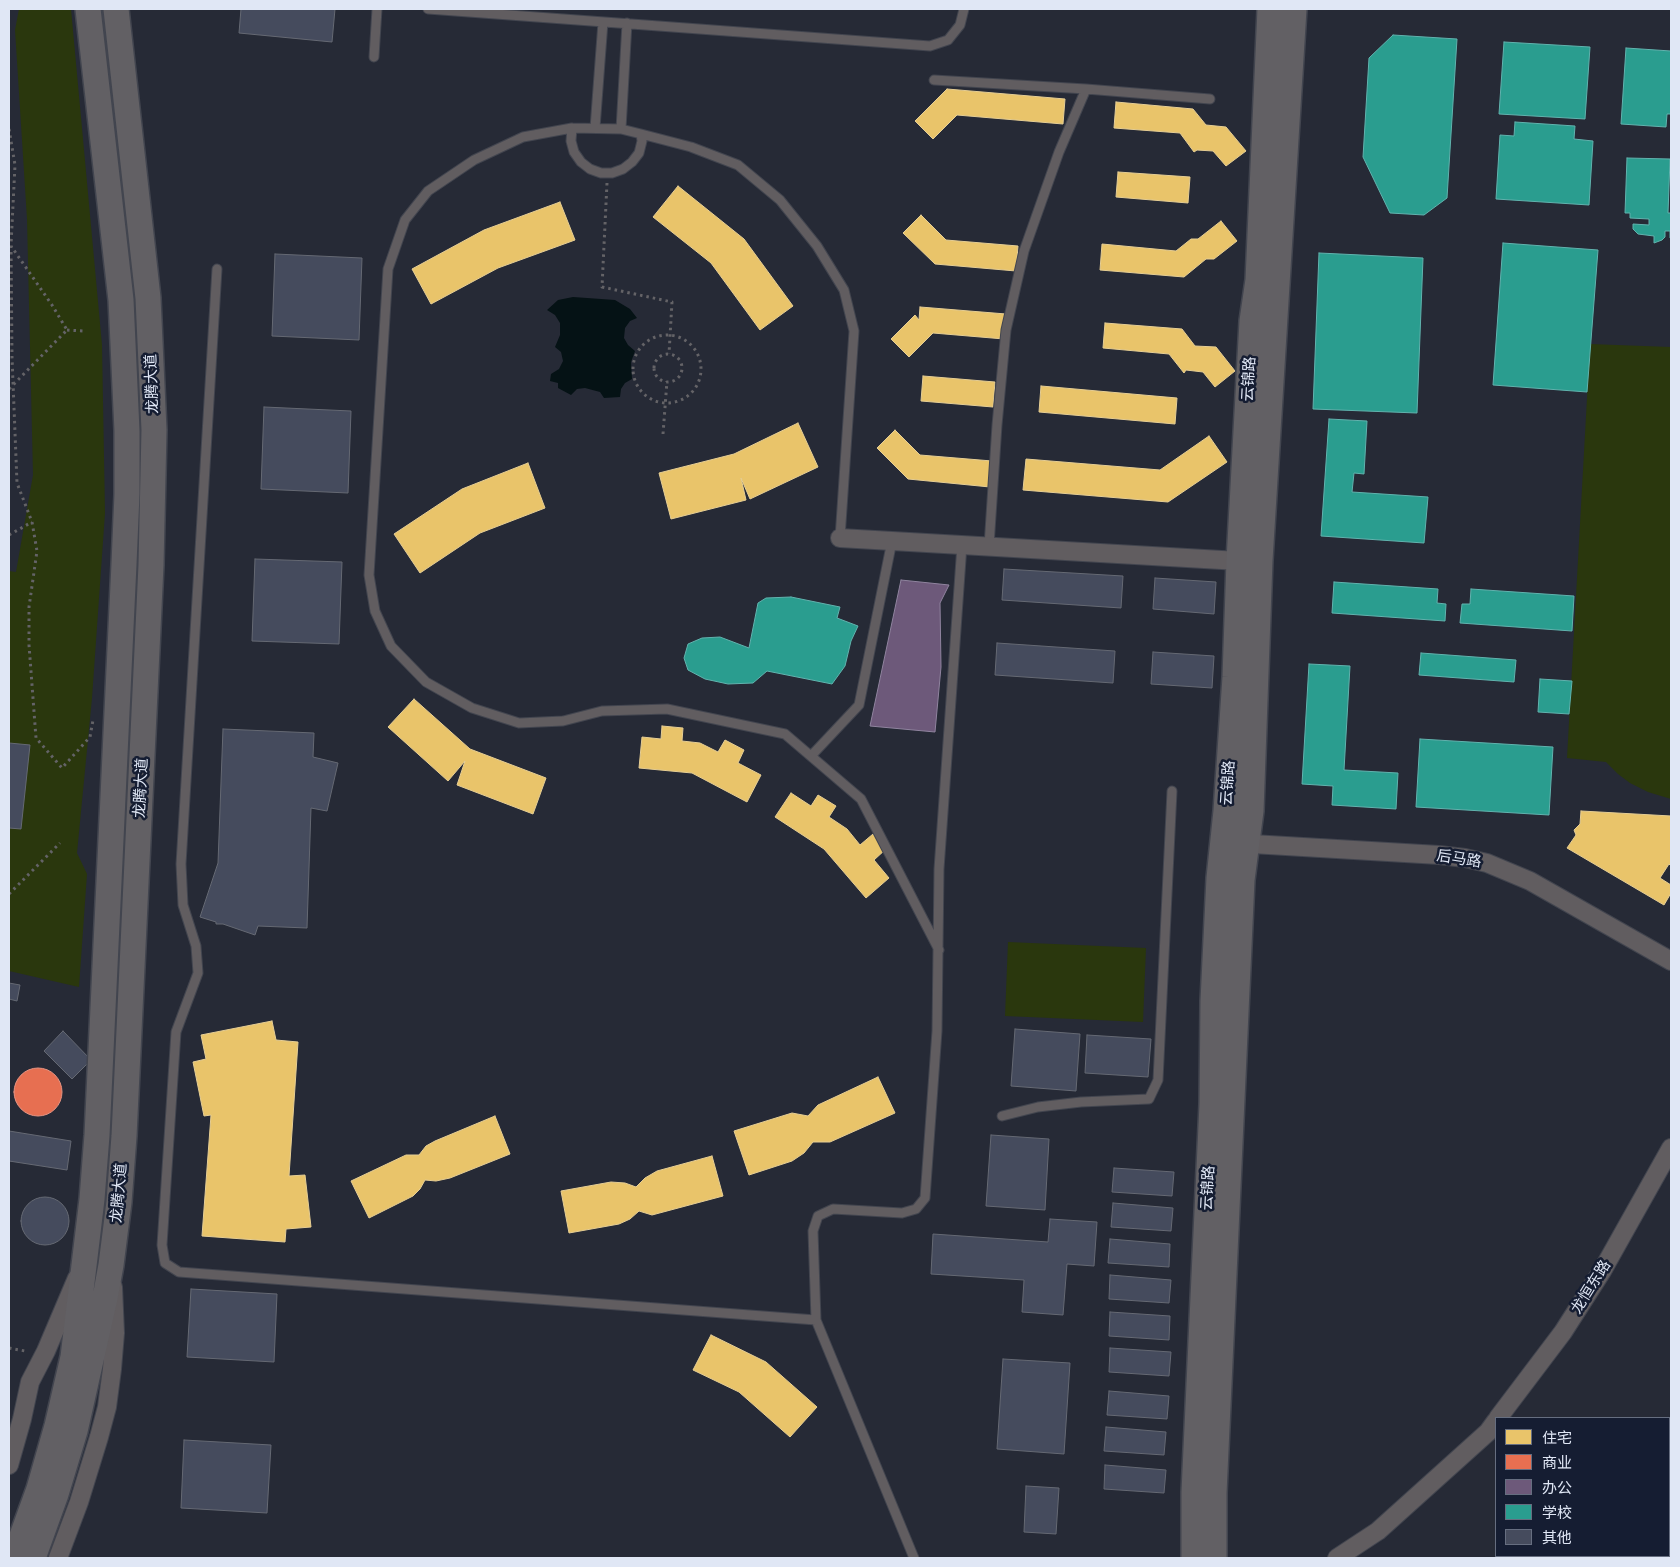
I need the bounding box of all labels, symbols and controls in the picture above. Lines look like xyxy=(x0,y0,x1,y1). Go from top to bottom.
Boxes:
street label: 龙腾大道 xyxy=(142,354,162,414)
street label: 云锦路 xyxy=(1239,356,1259,402)
street label: 龙腾大道 xyxy=(130,758,152,818)
street label: 云锦路 xyxy=(1217,760,1239,806)
street label: 后马路 xyxy=(1435,847,1483,871)
street label: 龙腾大道 xyxy=(107,1162,131,1224)
street label: 云锦路 xyxy=(1198,1165,1218,1211)
street label: 龙恒东路 xyxy=(1567,1257,1615,1317)
legend xyxy=(1495,1417,1670,1557)
text: 住宅 xyxy=(1542,1428,1572,1447)
text: 商业 xyxy=(1542,1453,1572,1472)
text: 办公 xyxy=(1542,1478,1572,1497)
text: 学校 xyxy=(1542,1503,1572,1522)
text: 其他 xyxy=(1542,1528,1572,1547)

